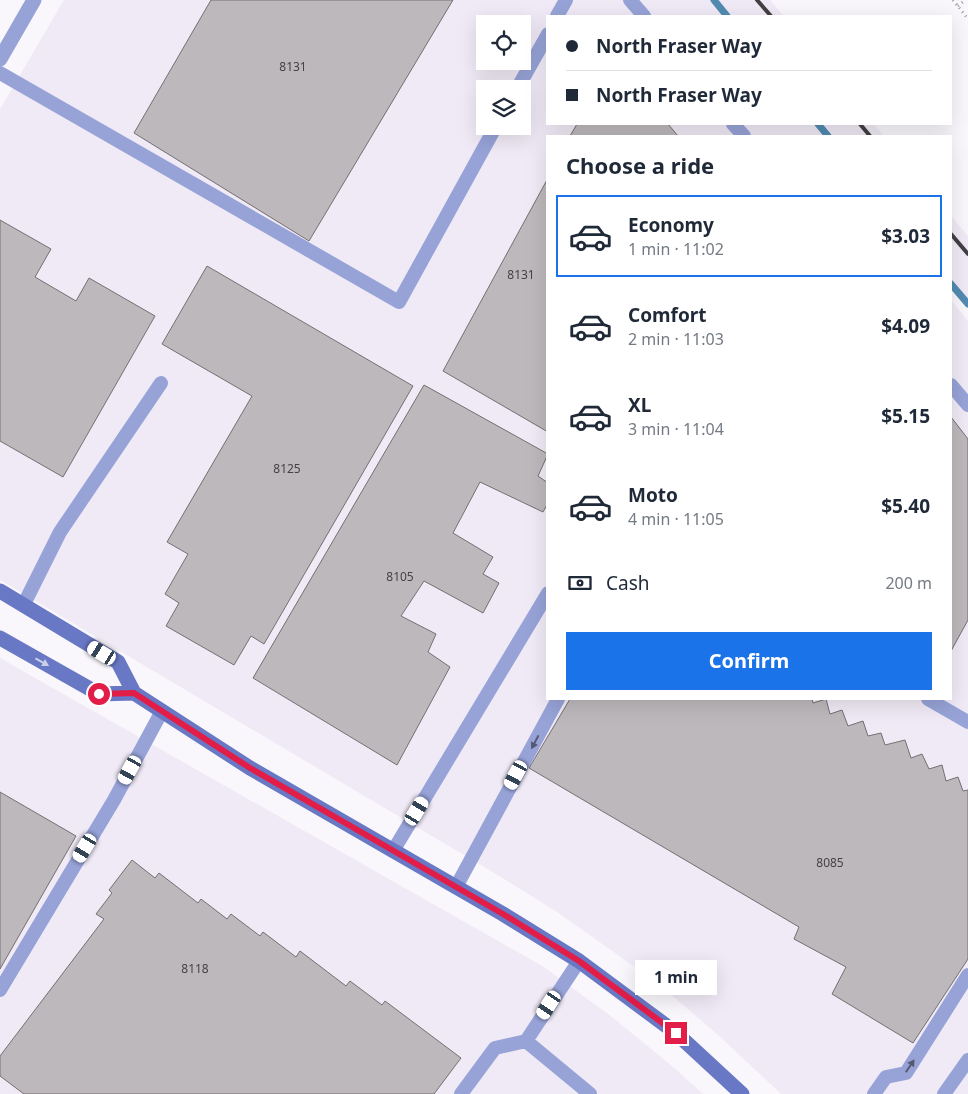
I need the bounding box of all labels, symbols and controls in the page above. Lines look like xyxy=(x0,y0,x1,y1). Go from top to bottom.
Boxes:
map controls xyxy=(476,15,531,135)
button: locate xyxy=(476,15,531,70)
text: North Fraser Way xyxy=(596,33,762,59)
house number: 8131 xyxy=(279,58,307,75)
button: layers xyxy=(476,80,531,135)
text: North Fraser Way xyxy=(596,82,762,108)
text: Choose a ride xyxy=(566,150,714,180)
text: Economy xyxy=(628,212,714,238)
icon: car xyxy=(568,214,613,259)
text: $3.03 xyxy=(881,223,930,249)
text: 1 min · 11:02 xyxy=(628,238,724,260)
house number: 8131 xyxy=(507,266,535,283)
text: Comfort xyxy=(628,302,707,328)
icon: car xyxy=(568,304,613,349)
text: $4.09 xyxy=(881,313,930,339)
text: 2 min · 11:03 xyxy=(628,328,724,350)
text: XL xyxy=(628,392,651,418)
icon: car xyxy=(568,394,613,439)
text: $5.15 xyxy=(881,403,930,429)
text: 3 min · 11:04 xyxy=(628,418,724,440)
house number: 8125 xyxy=(273,460,301,477)
text: Moto xyxy=(628,482,678,508)
icon: car xyxy=(568,484,613,529)
text: $5.40 xyxy=(881,493,930,519)
text: 4 min · 11:05 xyxy=(628,508,724,530)
house number: 8105 xyxy=(386,568,414,585)
icon: cash xyxy=(566,569,594,597)
text: Cash xyxy=(606,570,650,596)
text: 200 m xyxy=(885,572,932,594)
button: Confirm xyxy=(566,632,932,690)
car xyxy=(85,639,118,667)
one-way arrow xyxy=(36,657,49,666)
route start xyxy=(88,683,110,705)
one-way arrow xyxy=(531,734,539,749)
car xyxy=(116,753,143,787)
car xyxy=(502,758,529,792)
car xyxy=(402,794,431,828)
car xyxy=(70,831,99,865)
house number: 8085 xyxy=(816,854,844,871)
house number: 8118 xyxy=(181,960,209,977)
callout: 1 min xyxy=(635,960,717,996)
text: 1 min xyxy=(654,966,698,988)
car xyxy=(534,988,563,1022)
route end xyxy=(665,1022,687,1044)
one-way arrow xyxy=(905,1059,915,1073)

